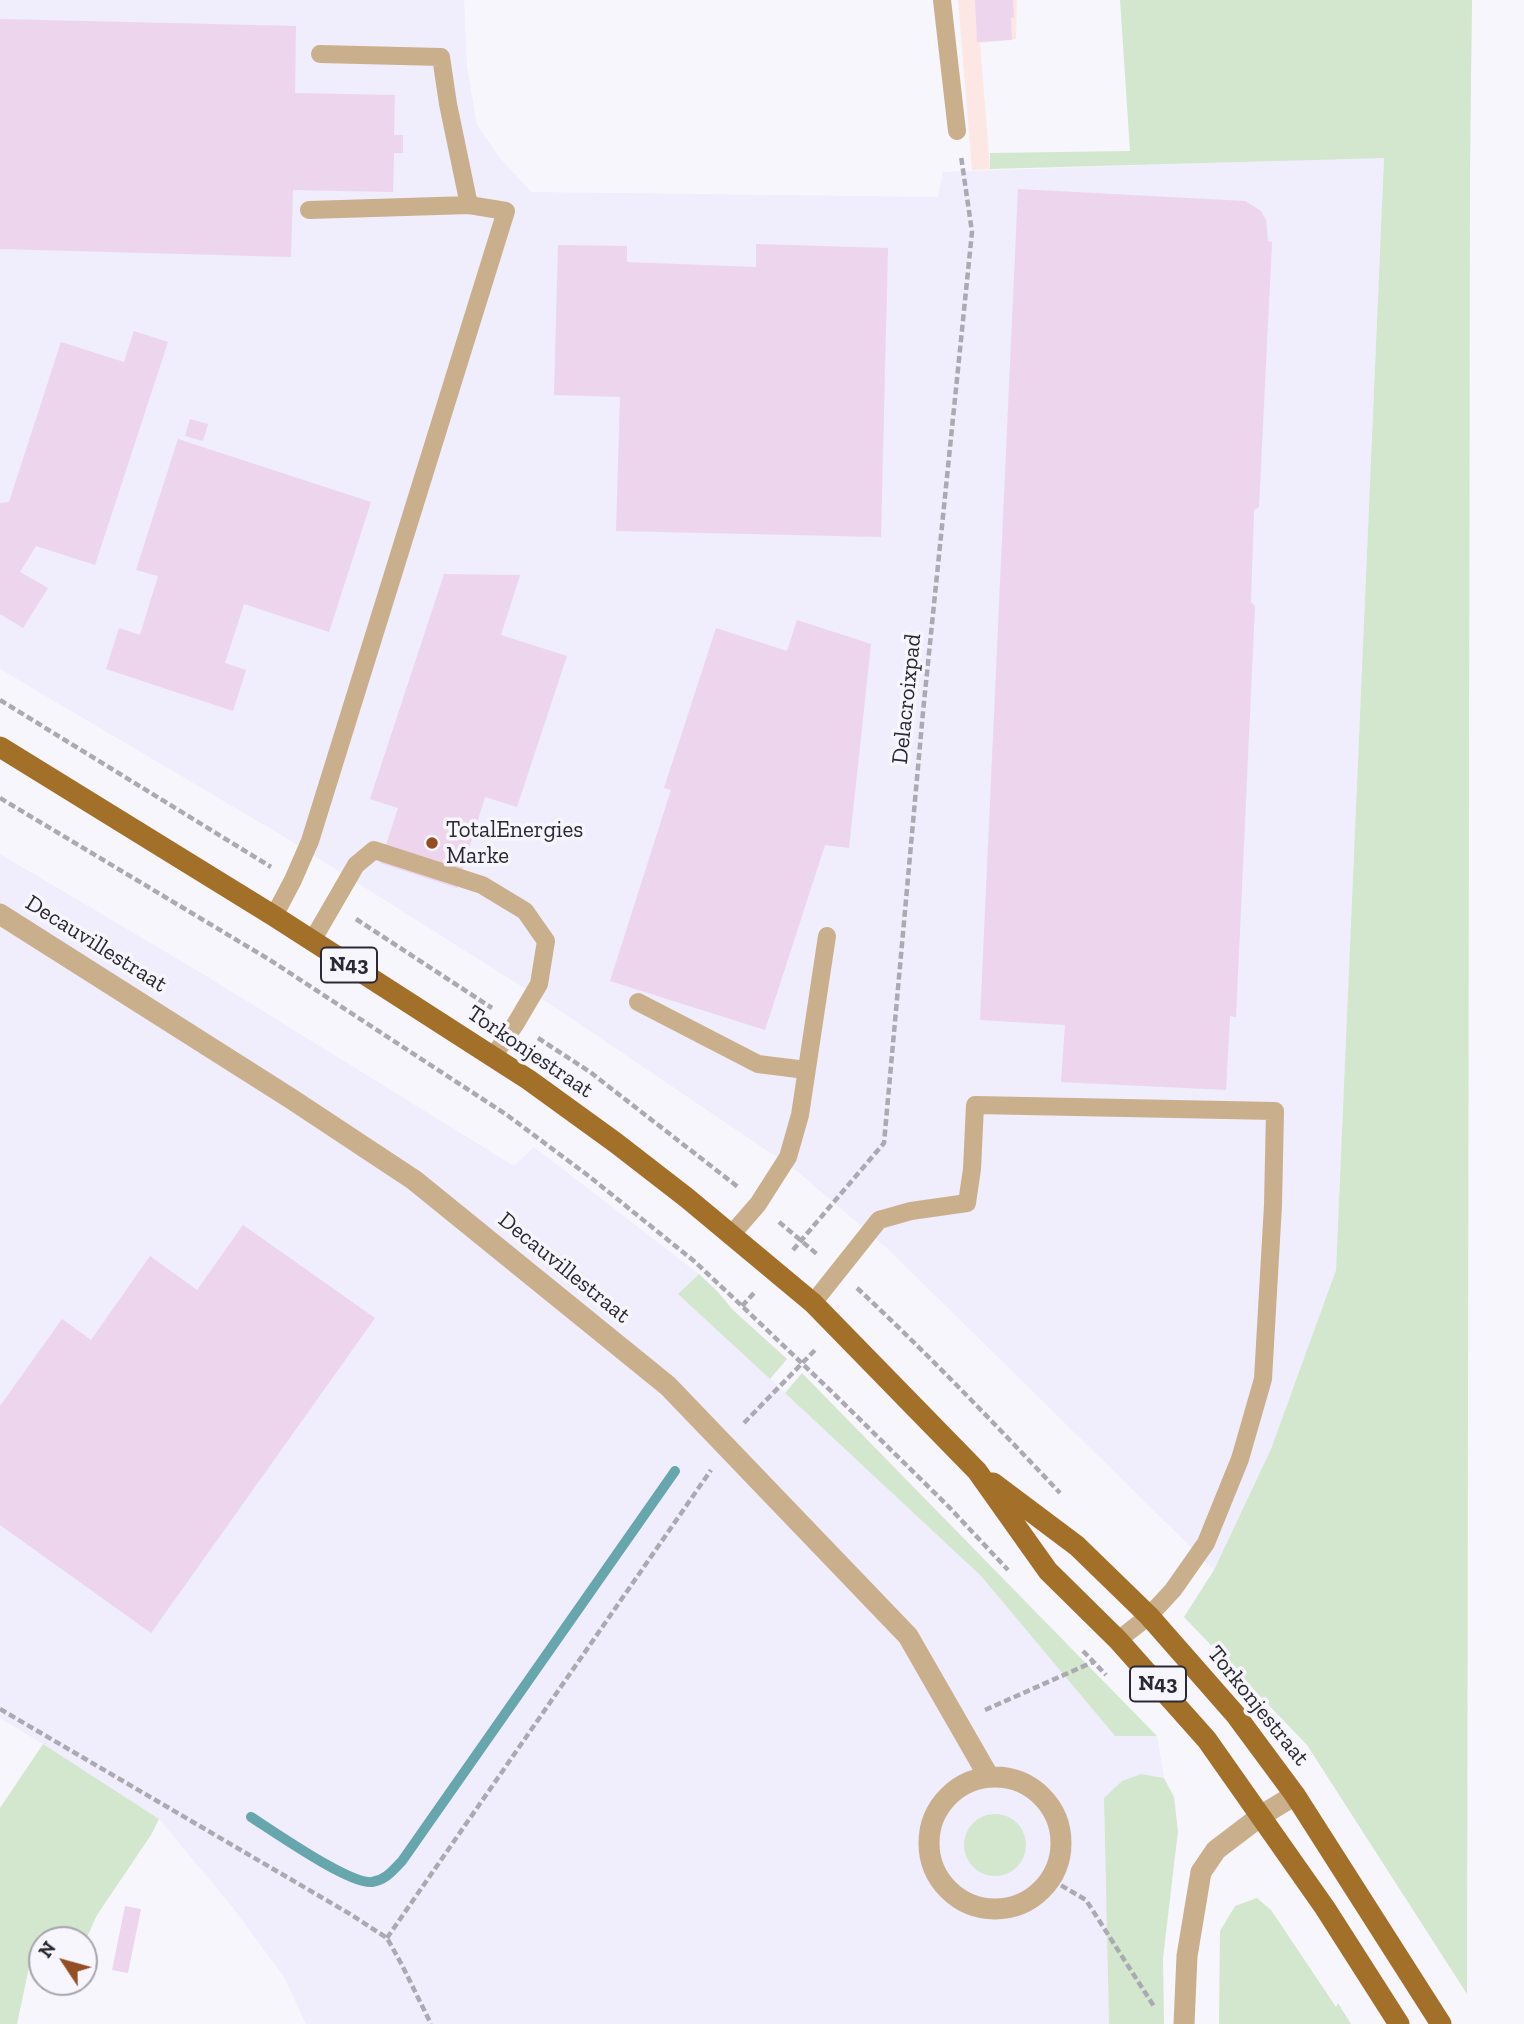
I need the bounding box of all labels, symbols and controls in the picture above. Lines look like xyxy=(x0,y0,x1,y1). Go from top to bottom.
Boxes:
street label: Delacroixpad xyxy=(886,632,928,766)
place label: TotalEnergies Marke xyxy=(446,816,583,870)
marker: TotalEnergies Marke xyxy=(424,835,440,851)
street label: Decauvillestraat xyxy=(20,889,172,999)
road number: N43 xyxy=(321,948,377,982)
street label: Torkonjestraat xyxy=(462,1000,598,1104)
street label: Decauvillestraat xyxy=(493,1206,635,1330)
street label: Torkonjestraat xyxy=(1201,1640,1315,1772)
road number: N43 xyxy=(1130,1666,1186,1702)
north arrow xyxy=(28,1926,98,1996)
text: N xyxy=(34,1937,61,1962)

